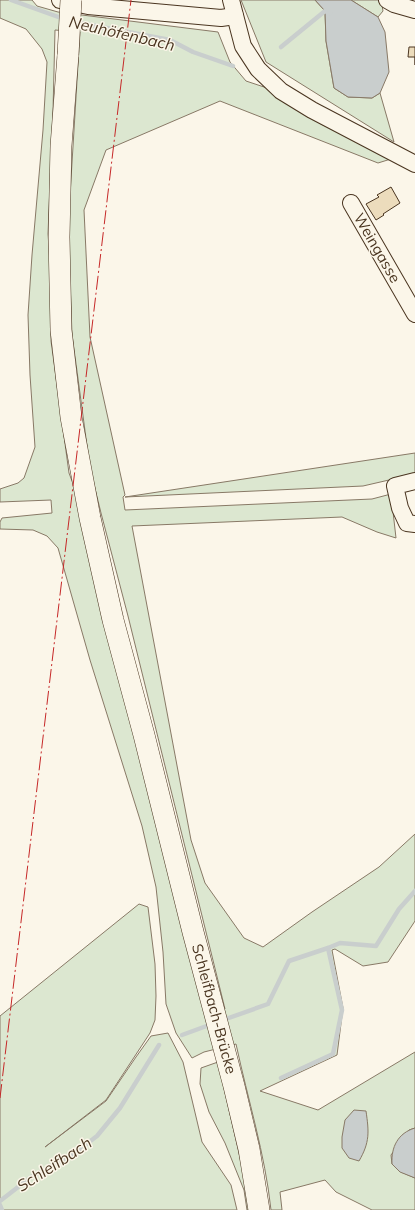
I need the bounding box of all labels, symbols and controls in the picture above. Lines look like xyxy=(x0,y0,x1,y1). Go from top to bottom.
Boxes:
water label: Neuhöfenbach xyxy=(67,11,177,55)
street label: Weingasse xyxy=(350,209,405,286)
street label: Schleifbach-Brücke xyxy=(188,942,241,1076)
water label: Schleifbach xyxy=(13,1132,95,1196)

